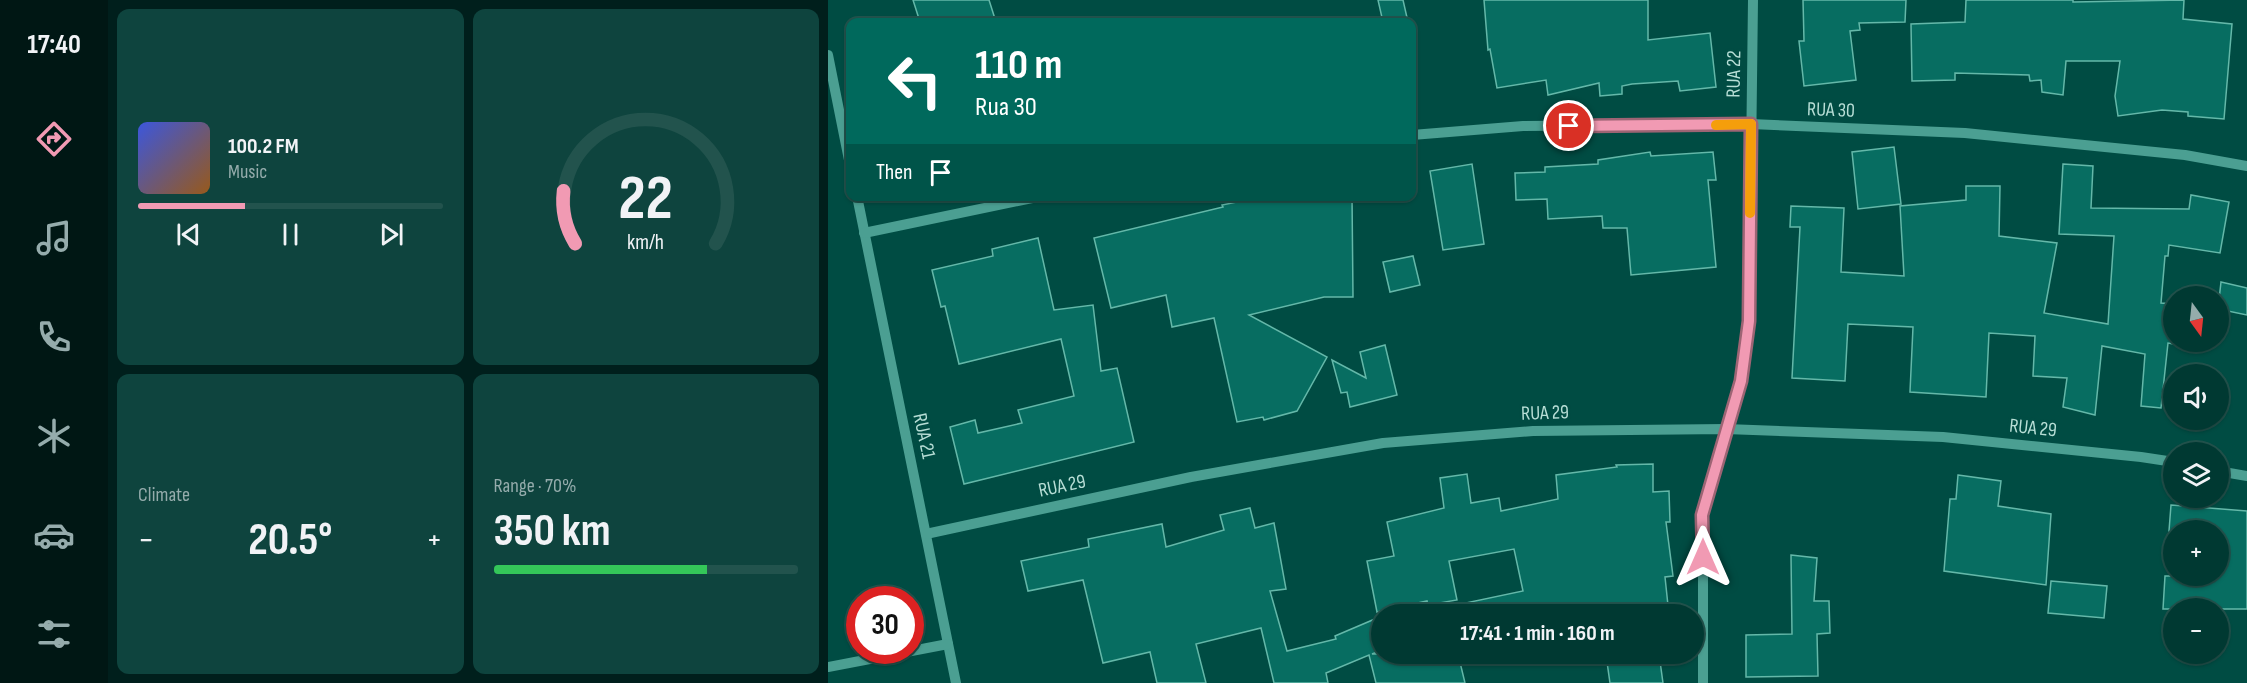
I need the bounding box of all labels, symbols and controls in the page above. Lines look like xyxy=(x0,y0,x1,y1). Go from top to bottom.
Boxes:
text: 17:40 xyxy=(27,29,81,61)
text: 110 m xyxy=(975,40,1062,91)
icon: left xyxy=(876,42,954,120)
street label: RUA 22 xyxy=(1722,50,1746,98)
text: Rua 30 xyxy=(975,91,1037,123)
street label: RUA 30 xyxy=(1807,97,1855,123)
pin xyxy=(1543,100,1594,151)
icon: arrive xyxy=(1552,109,1585,142)
icon: directions xyxy=(33,118,75,160)
text: 100.2 FM xyxy=(228,133,299,160)
icon: arrive xyxy=(924,156,957,189)
text: Then xyxy=(876,159,912,186)
text: Music xyxy=(228,160,267,184)
text: 22 xyxy=(618,162,673,237)
icon: music xyxy=(33,217,75,259)
icon: previous xyxy=(172,218,205,251)
icon: pause xyxy=(274,218,307,251)
icon: next xyxy=(375,218,408,251)
text: km/h xyxy=(627,230,664,255)
north arrow xyxy=(2163,286,2229,352)
map controls xyxy=(2163,286,2229,664)
icon: phone xyxy=(33,316,75,358)
button: sound xyxy=(2163,364,2229,430)
street label: RUA 29 xyxy=(1521,400,1569,426)
street label: RUA 21 xyxy=(907,411,941,461)
street label: RUA 29 xyxy=(2008,414,2058,442)
icon: climate xyxy=(33,415,75,457)
button: layers xyxy=(2163,442,2229,508)
street label: RUA 29 xyxy=(1036,469,1088,503)
text: Range · 70% xyxy=(494,474,576,498)
text: Climate xyxy=(138,483,190,507)
text: 350 km xyxy=(494,504,611,559)
text: 20.5° xyxy=(248,513,332,568)
icon: car xyxy=(33,514,75,556)
text: − xyxy=(138,520,154,560)
text: + xyxy=(426,520,442,560)
button: + xyxy=(2163,520,2229,586)
position arrow xyxy=(1671,525,1735,589)
speed limit sign: 30 xyxy=(846,586,924,664)
button: − xyxy=(2163,598,2229,664)
icon: filters xyxy=(33,613,75,655)
text: 17:41 · 1 min · 160 m xyxy=(1460,620,1615,647)

